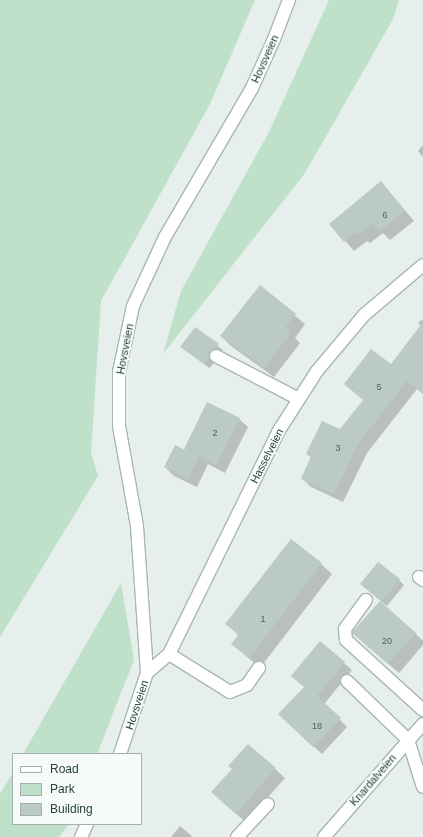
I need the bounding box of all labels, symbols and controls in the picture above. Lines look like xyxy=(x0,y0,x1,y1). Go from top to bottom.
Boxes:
street label: Hovsveien xyxy=(249,33,281,85)
house number: 6 xyxy=(382,210,388,220)
street label: Hovsveien xyxy=(114,323,136,375)
house number: 5 xyxy=(376,382,382,392)
street label: Hasselveien xyxy=(248,426,286,486)
house number: 2 xyxy=(212,428,218,438)
house number: 3 xyxy=(335,443,341,453)
house number: 1 xyxy=(260,614,266,624)
house number: 20 xyxy=(382,636,392,646)
street label: Hovsveien xyxy=(123,679,151,731)
house number: 18 xyxy=(312,721,322,731)
street label: Knardalveien xyxy=(347,751,399,809)
legend xyxy=(12,753,142,825)
text: Road xyxy=(50,762,79,776)
text: Park xyxy=(50,782,75,796)
text: Building xyxy=(50,802,93,816)

